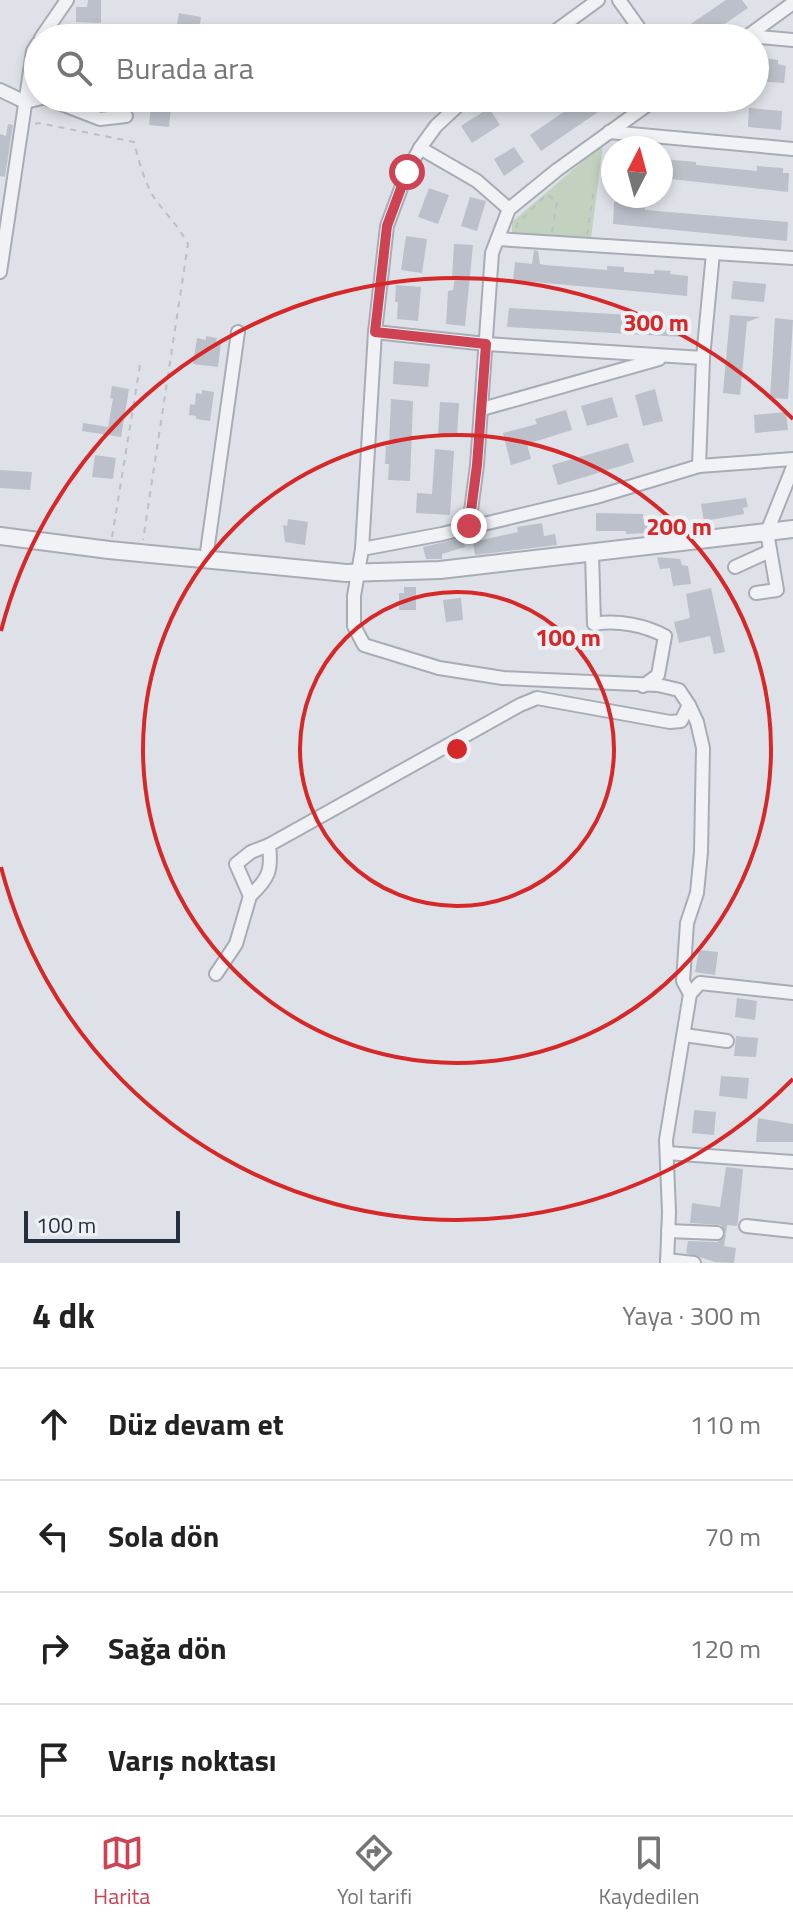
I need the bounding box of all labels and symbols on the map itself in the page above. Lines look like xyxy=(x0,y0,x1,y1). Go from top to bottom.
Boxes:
north arrow xyxy=(601,136,673,208)
route start xyxy=(389,154,425,190)
text: 300 m xyxy=(623,304,689,340)
route end xyxy=(451,508,487,544)
text: 200 m xyxy=(646,508,712,544)
text: 100 m xyxy=(535,619,601,655)
centre of rings xyxy=(443,735,471,763)
scale bar xyxy=(24,1207,180,1243)

